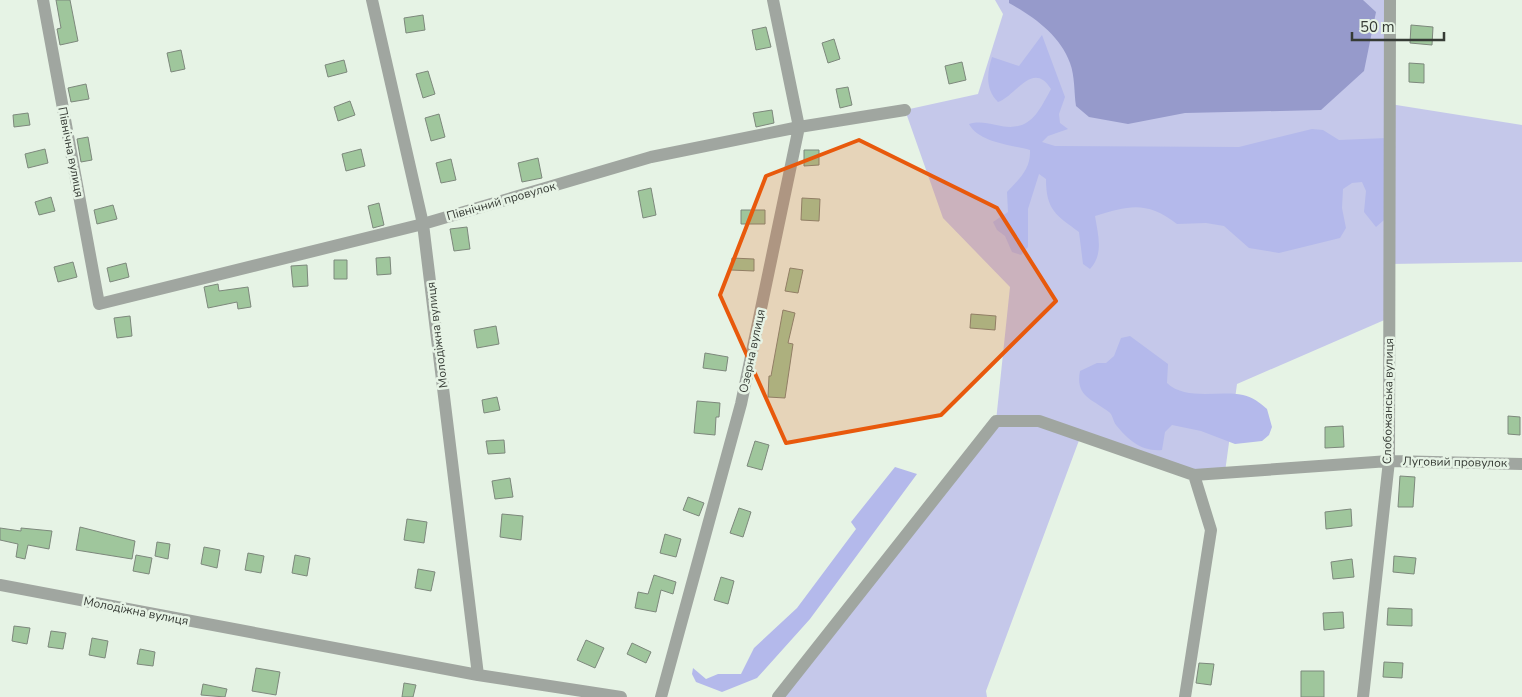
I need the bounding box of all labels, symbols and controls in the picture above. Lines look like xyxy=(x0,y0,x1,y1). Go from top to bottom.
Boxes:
scale bar xyxy=(1352,10,1444,42)
text: 50 m xyxy=(1360,17,1395,37)
street label: Північна вулиця xyxy=(54,105,88,199)
street label: Північний провулок xyxy=(445,178,558,224)
street label: Молодіжна вулиця xyxy=(423,281,451,389)
street label: Озерна вулиця xyxy=(735,308,769,394)
street label: Слобожанська вулиця xyxy=(1379,338,1397,464)
street label: Луговий провулок xyxy=(1403,453,1508,471)
street label: Молодіжна вулиця xyxy=(82,593,190,629)

